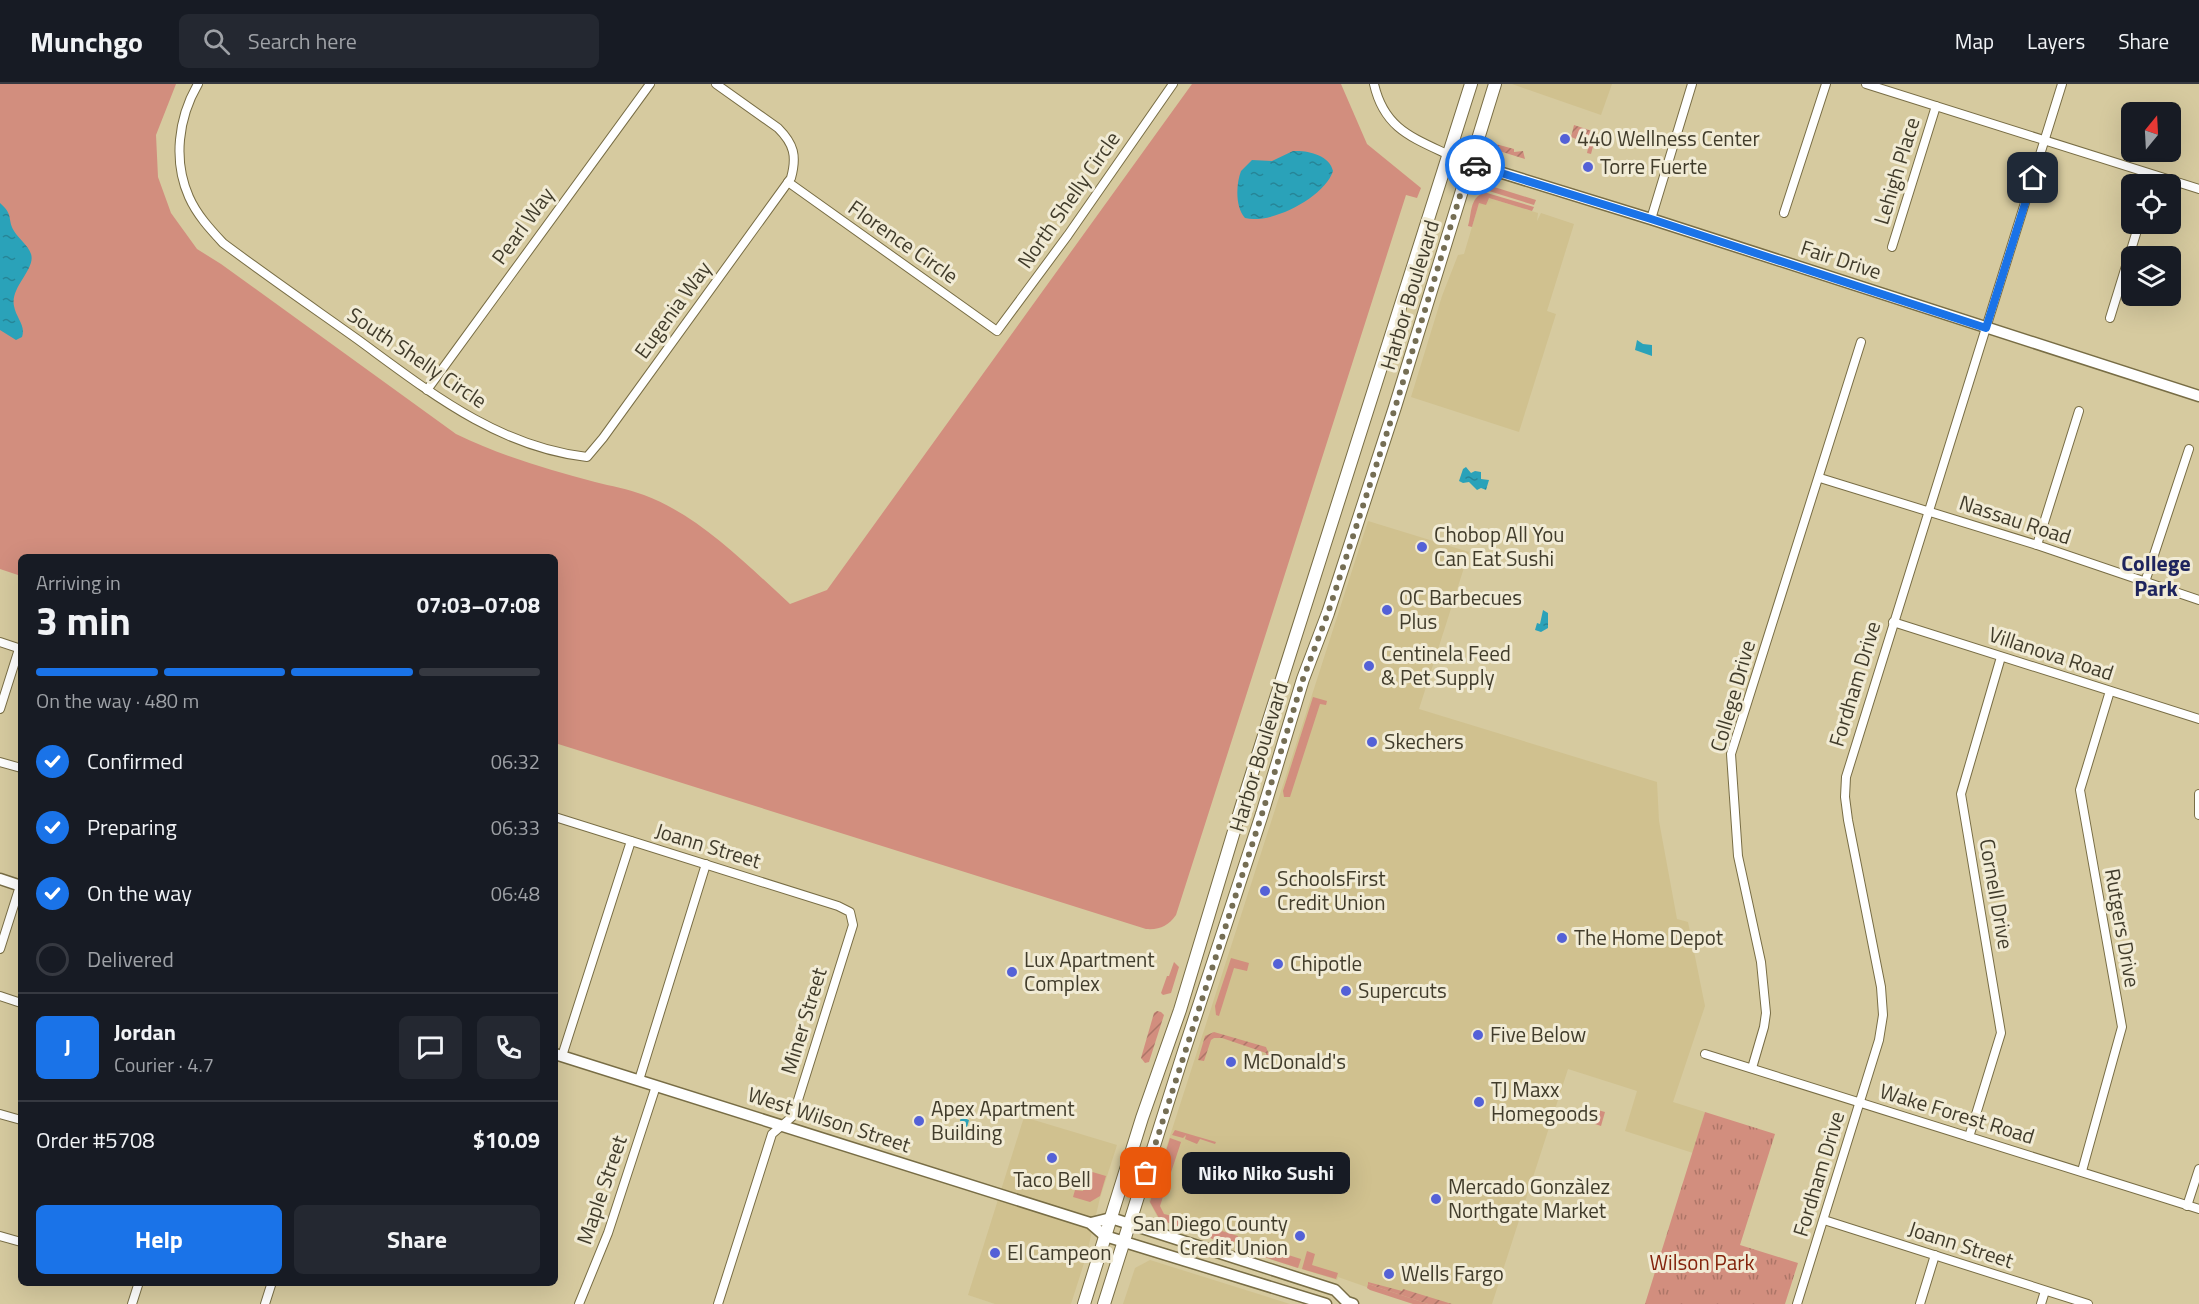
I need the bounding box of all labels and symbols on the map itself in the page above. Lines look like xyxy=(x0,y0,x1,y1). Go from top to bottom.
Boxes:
north arrow xyxy=(2121,102,2181,162)
street label: Lehigh Place xyxy=(1865,113,1928,228)
place label: 440 Wellness Center xyxy=(1577,122,1760,154)
street label: North Shelly Circle xyxy=(1009,124,1128,275)
marker: 440 Wellness Center xyxy=(1558,132,1572,146)
courier xyxy=(1445,135,1505,195)
place label: Torre Fuerte xyxy=(1600,150,1707,182)
pin xyxy=(2007,152,2058,203)
marker: Torre Fuerte xyxy=(1581,160,1595,174)
street label: Pearl Way xyxy=(483,180,561,271)
street label: Florence Circle xyxy=(842,191,965,291)
street label: Harbor Boulevard xyxy=(1371,216,1447,374)
street label: Fair Drive xyxy=(1797,231,1886,287)
street label: Eugenia Way xyxy=(626,254,719,365)
street label: South Shelly Circle xyxy=(341,299,494,416)
street label: Nassau Road xyxy=(1955,486,2075,552)
place label: Chobop All You Can Eat Sushi xyxy=(1434,518,1565,574)
marker: Chobop All You Can Eat Sushi xyxy=(1415,540,1429,554)
district label: College Park xyxy=(2121,546,2191,605)
place label: OC Barbecues Plus xyxy=(1399,581,1522,637)
marker: OC Barbecues Plus xyxy=(1380,603,1394,617)
street label: Fordham Drive xyxy=(1820,617,1888,750)
street label: Villanova Road xyxy=(1985,618,2118,688)
street label: College Drive xyxy=(1701,636,1763,755)
place label: Centinela Feed & Pet Supply xyxy=(1381,637,1511,693)
marker: Centinela Feed & Pet Supply xyxy=(1362,659,1376,673)
street label: Harbor Boulevard xyxy=(1220,678,1296,836)
place label: Skechers xyxy=(1384,725,1464,757)
marker: Skechers xyxy=(1365,735,1379,749)
street label: Joann Street xyxy=(652,814,766,876)
street label: Cornell Drive xyxy=(1972,836,2022,952)
place label: SchoolsFirst Credit Union xyxy=(1277,862,1386,918)
street label: Rutgers Drive xyxy=(2097,866,2149,990)
marker: SchoolsFirst Credit Union xyxy=(1258,884,1272,898)
place label: The Home Depot xyxy=(1574,921,1724,953)
marker: The Home Depot xyxy=(1555,931,1569,945)
place label: Lux Apartment Complex xyxy=(1024,943,1155,999)
place label: Chipotle xyxy=(1290,947,1362,979)
marker: Chipotle xyxy=(1271,957,1285,971)
street label: Miner Street xyxy=(772,963,835,1078)
marker: Lux Apartment Complex xyxy=(1005,965,1019,979)
place label: Supercuts xyxy=(1358,974,1447,1006)
marker: Supercuts xyxy=(1339,984,1353,998)
place label: Five Below xyxy=(1490,1018,1586,1050)
marker: Five Below xyxy=(1471,1028,1485,1042)
place label: McDonald's xyxy=(1243,1045,1346,1077)
marker: McDonald's xyxy=(1224,1055,1238,1069)
place label: TJ Maxx Homegoods xyxy=(1491,1073,1598,1129)
street label: Wake Forest Road xyxy=(1876,1074,2039,1152)
street label: West Wilson Street xyxy=(744,1078,915,1161)
place label: Apex Apartment Building xyxy=(931,1092,1075,1148)
marker: TJ Maxx Homegoods xyxy=(1472,1095,1486,1109)
street label: Fordham Drive xyxy=(1784,1107,1852,1240)
marker: Apex Apartment Building xyxy=(912,1114,926,1128)
street label: Maple Street xyxy=(567,1130,635,1249)
pin xyxy=(1120,1147,1171,1198)
marker: Taco Bell xyxy=(1045,1151,1059,1165)
callout: Niko Niko Sushi xyxy=(1182,1152,1350,1194)
place label: Taco Bell xyxy=(1013,1163,1091,1195)
place label: Mercado Gonzàlez Northgate Market xyxy=(1448,1170,1610,1226)
marker: Mercado Gonzàlez Northgate Market xyxy=(1429,1192,1443,1206)
place label: San Diego County Credit Union xyxy=(1133,1207,1288,1263)
street label: Joann Street xyxy=(1905,1212,2019,1276)
marker: San Diego County Credit Union xyxy=(1293,1229,1307,1243)
place label: El Campeon xyxy=(1007,1236,1112,1268)
marker: El Campeon xyxy=(988,1246,1002,1260)
park label: Wilson Park xyxy=(1650,1246,1755,1278)
place label: Wells Fargo xyxy=(1401,1257,1504,1289)
marker: Wells Fargo xyxy=(1382,1267,1396,1281)

